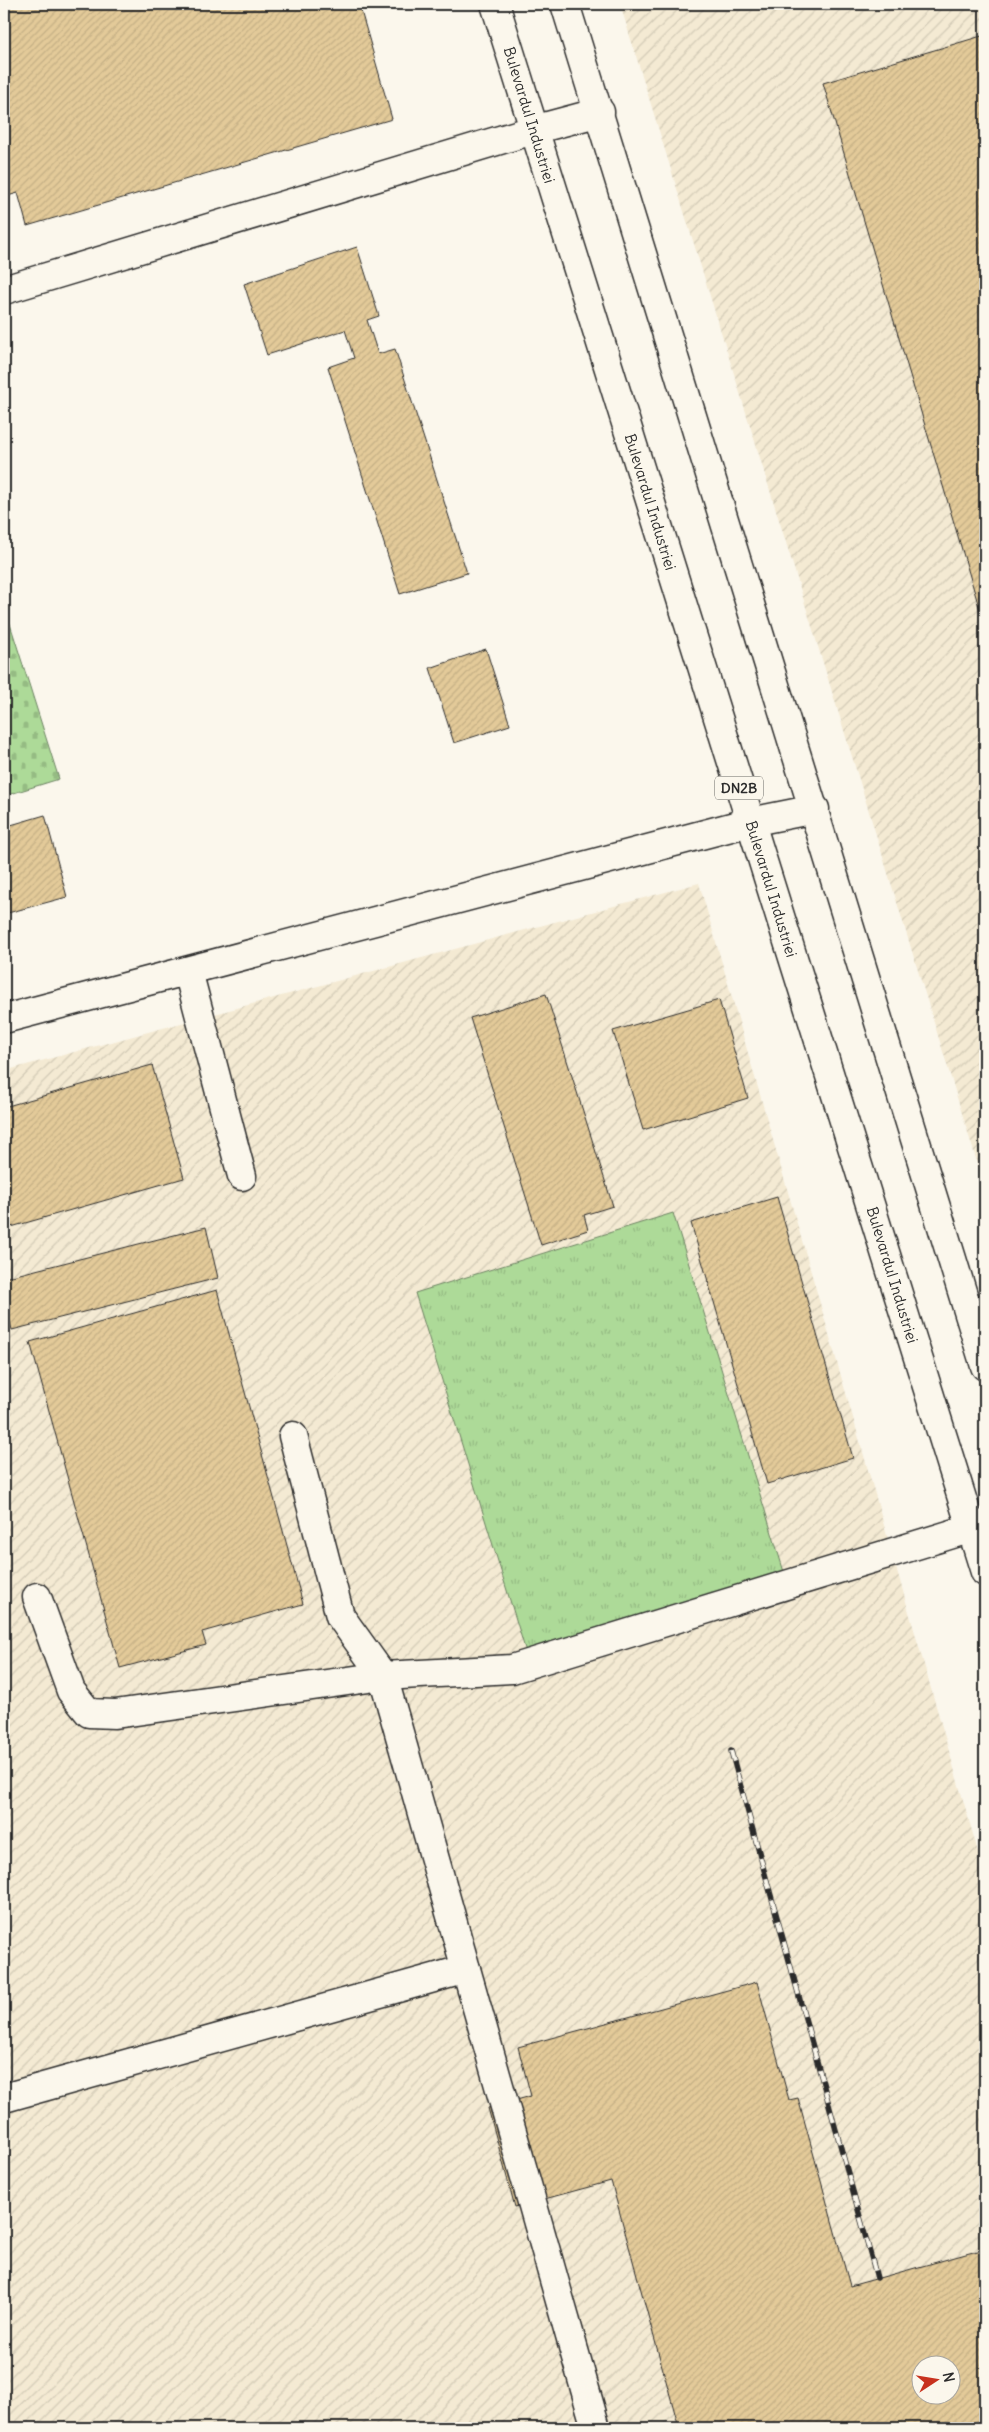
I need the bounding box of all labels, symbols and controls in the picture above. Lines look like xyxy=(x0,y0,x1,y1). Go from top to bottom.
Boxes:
street label: Bulevardul Industriei xyxy=(500,44,559,185)
street label: Bulevardul Industriei xyxy=(621,431,680,572)
road number: DN2B xyxy=(715,776,763,800)
street label: Bulevardul Industriei xyxy=(742,818,801,959)
street label: Bulevardul Industriei xyxy=(863,1204,922,1345)
north arrow xyxy=(912,2354,962,2404)
text: N xyxy=(939,2371,959,2384)

